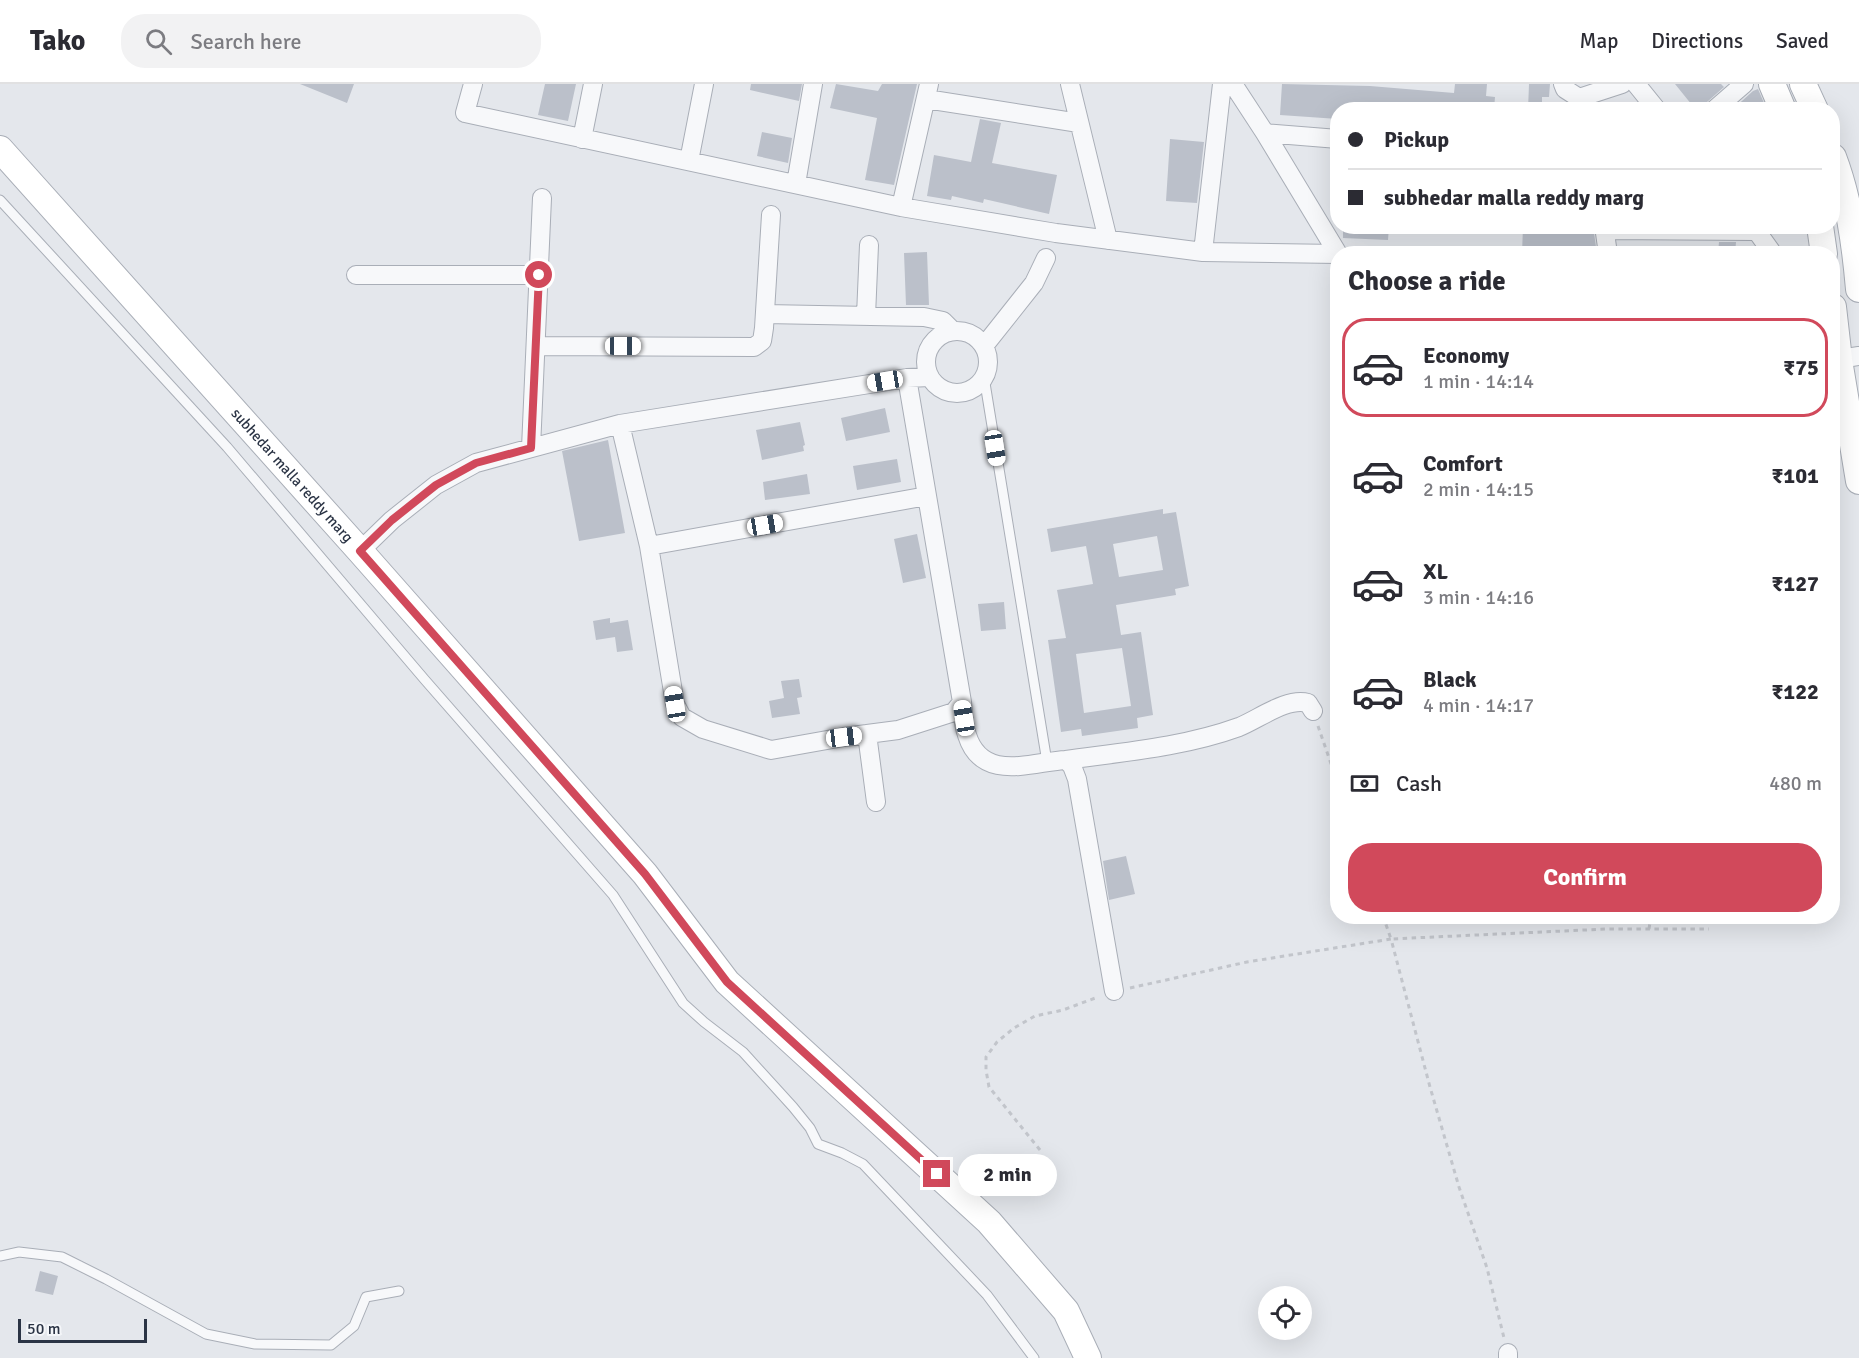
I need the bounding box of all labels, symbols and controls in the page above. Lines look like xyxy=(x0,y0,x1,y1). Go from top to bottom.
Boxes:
search box xyxy=(121,14,541,68)
text: Tako xyxy=(30,24,85,58)
icon: search xyxy=(142,25,175,58)
text: Search here xyxy=(190,28,301,55)
text: Map xyxy=(1580,28,1618,54)
text: Directions xyxy=(1651,28,1743,54)
text: Saved xyxy=(1776,28,1829,54)
text: Pickup xyxy=(1384,126,1449,153)
text: subhedar malla reddy marg xyxy=(1384,184,1644,211)
route start xyxy=(525,261,552,288)
text: Choose a ride xyxy=(1348,265,1506,298)
car xyxy=(605,337,641,355)
icon: car xyxy=(1351,341,1405,395)
text: Economy xyxy=(1423,342,1509,369)
text: ₹75 xyxy=(1783,354,1819,381)
car xyxy=(866,369,904,393)
text: 1 min · 14:14 xyxy=(1423,369,1534,394)
street label: subhedar malla reddy marg xyxy=(227,405,357,546)
car xyxy=(983,429,1007,467)
icon: car xyxy=(1351,449,1405,503)
text: Comfort xyxy=(1423,450,1503,477)
text: ₹101 xyxy=(1771,462,1819,489)
text: 2 min · 14:15 xyxy=(1423,477,1534,502)
car xyxy=(746,513,784,537)
icon: car xyxy=(1351,557,1405,611)
text: XL xyxy=(1423,558,1448,585)
text: ₹127 xyxy=(1771,570,1819,597)
text: 3 min · 14:16 xyxy=(1423,585,1534,610)
icon: car xyxy=(1351,665,1405,719)
text: Black xyxy=(1423,666,1477,693)
text: ₹122 xyxy=(1771,678,1819,705)
car xyxy=(663,685,687,723)
text: 4 min · 14:17 xyxy=(1423,693,1534,718)
car xyxy=(952,699,976,737)
car xyxy=(825,726,863,748)
icon: cash xyxy=(1348,767,1381,800)
text: Cash xyxy=(1396,770,1442,797)
text: 480 m xyxy=(1769,771,1822,796)
button: Confirm xyxy=(1348,843,1822,912)
callout: 2 min xyxy=(958,1153,1057,1195)
route end xyxy=(923,1160,950,1187)
text: 2 min xyxy=(983,1162,1032,1187)
map controls xyxy=(1258,1286,1312,1340)
button: locate xyxy=(1258,1286,1312,1340)
scale bar xyxy=(18,1316,147,1344)
text: 50 m xyxy=(27,1319,61,1339)

